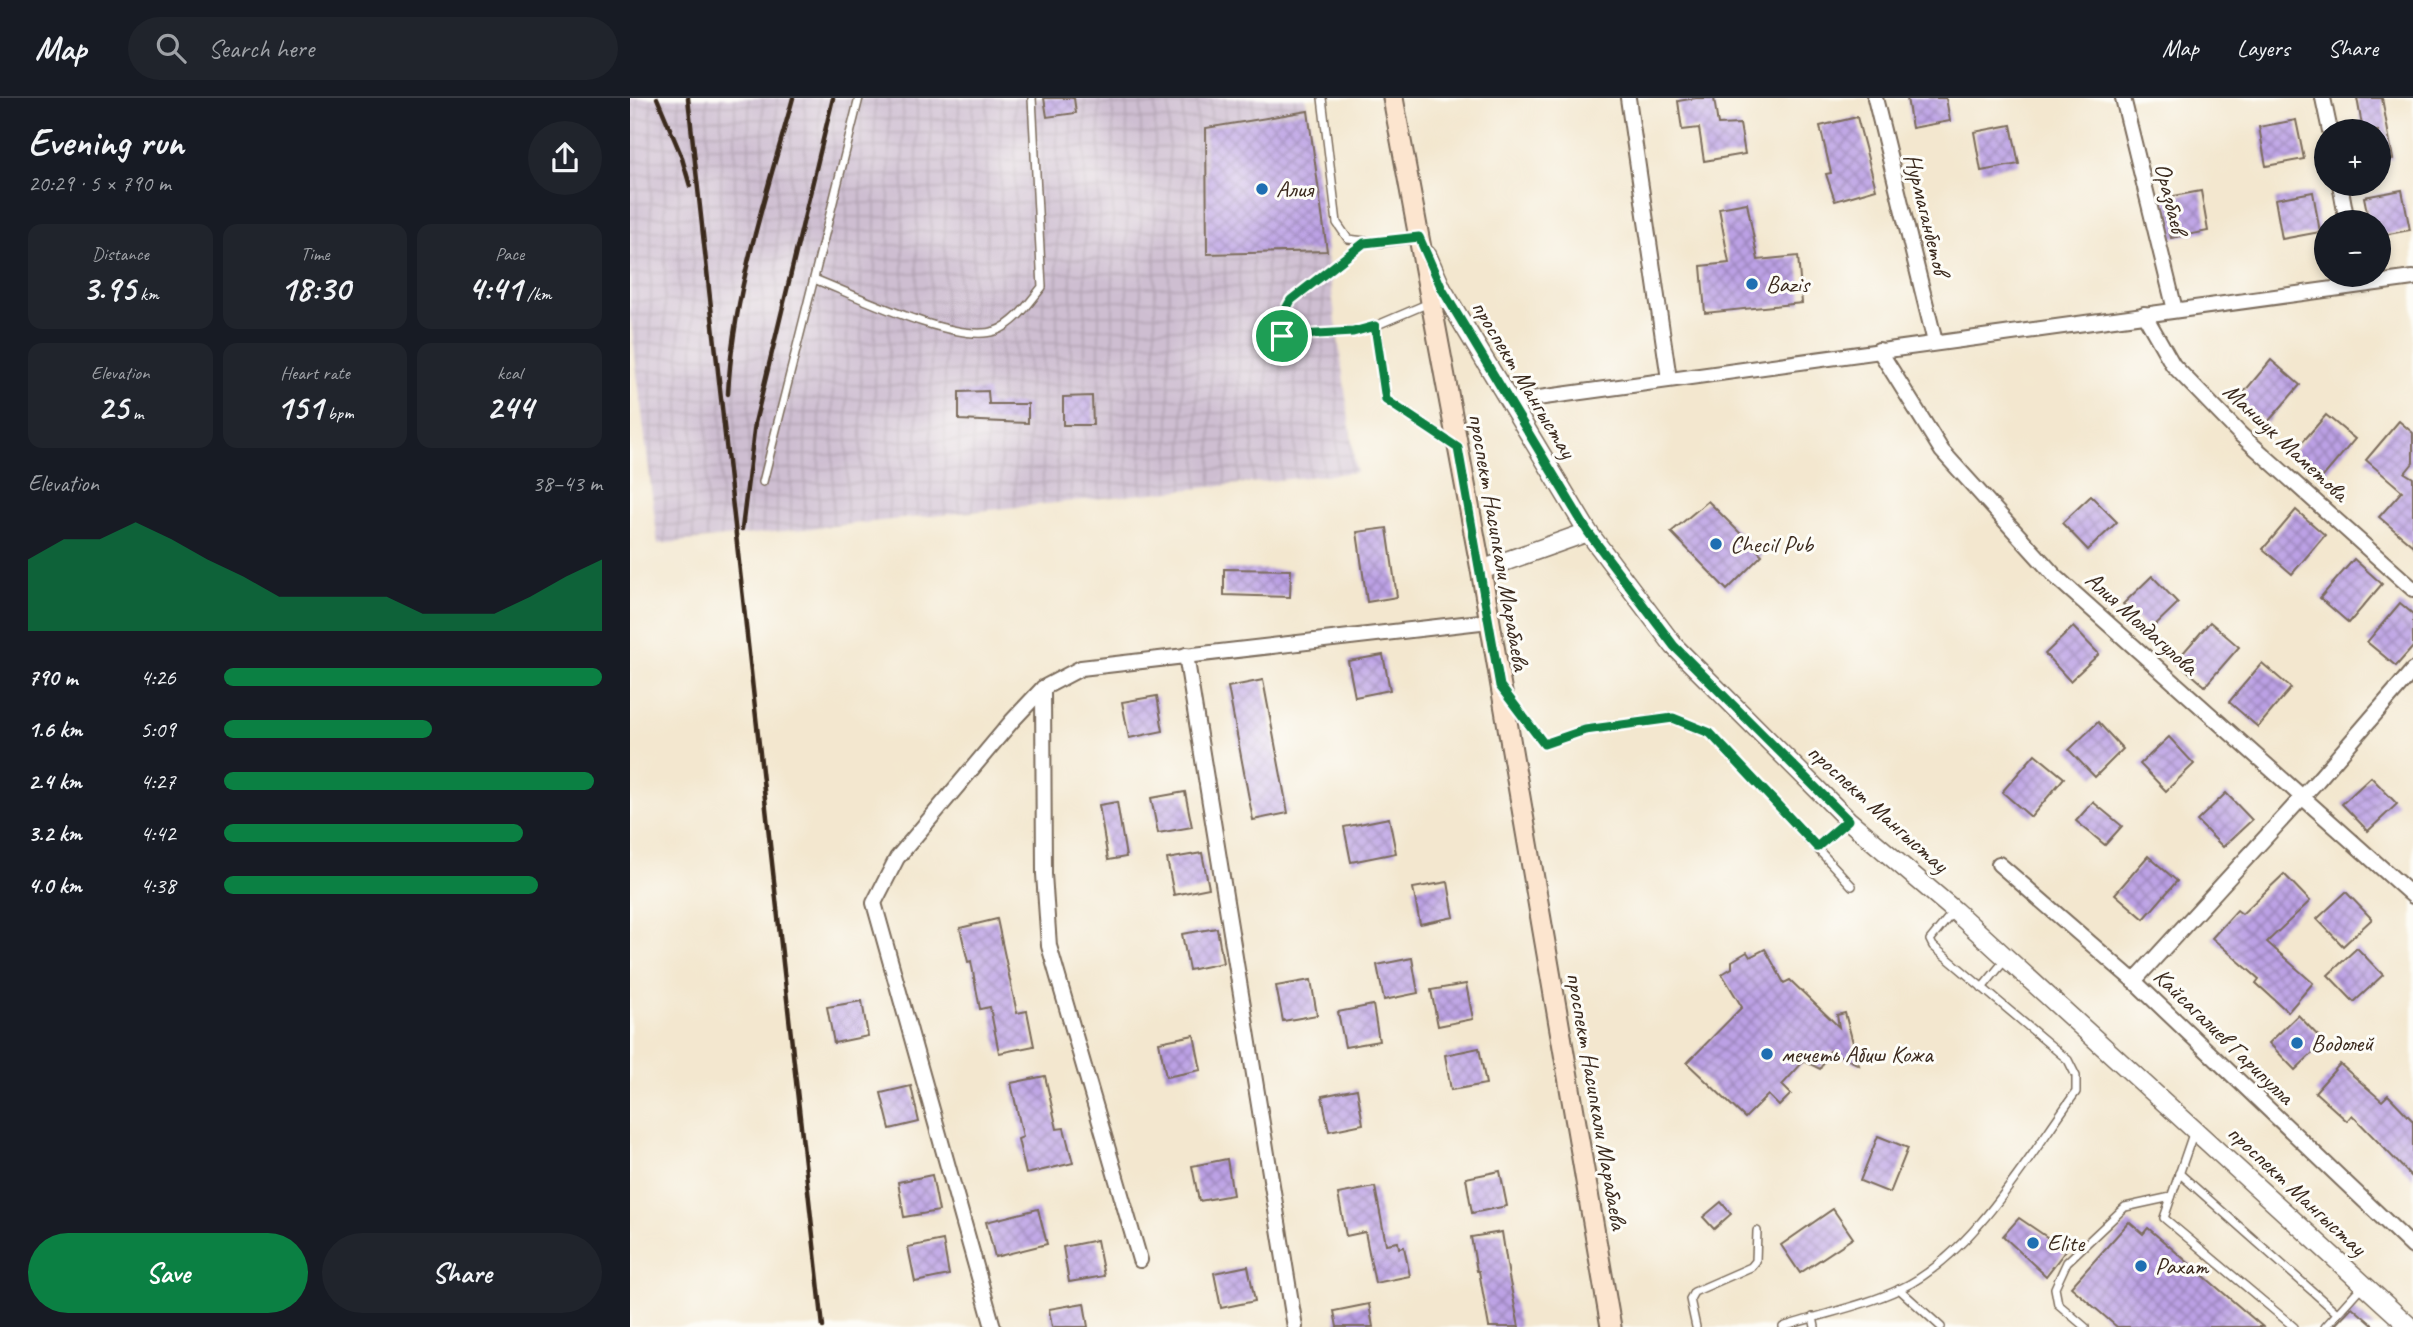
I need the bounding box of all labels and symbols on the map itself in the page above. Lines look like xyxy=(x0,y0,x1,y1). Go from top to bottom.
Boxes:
street label: Нурмаганбетов xyxy=(1898,151,1958,283)
street label: Оразбаев xyxy=(2148,160,2196,242)
place label: Алия xyxy=(1276,174,1314,204)
marker: Алия xyxy=(1254,181,1270,197)
place label: Bazis xyxy=(1766,269,1811,299)
marker: Bazis xyxy=(1744,276,1760,292)
street label: проспект Мангыстау xyxy=(1465,294,1584,465)
pin xyxy=(1252,306,1312,366)
street label: Маншук Маметова xyxy=(2217,376,2357,509)
street label: проспект Насипкали Марабаева xyxy=(1462,411,1537,674)
place label: Checil Pub xyxy=(1730,529,1815,559)
marker: Checil Pub xyxy=(1708,536,1724,552)
street label: Алия Молдагулова xyxy=(2079,565,2206,682)
street label: проспект Мангыстау xyxy=(1801,737,1956,880)
street label: Кайсагалиев Гарипулла xyxy=(2147,961,2302,1112)
street label: проспект Насипкали Марабаева xyxy=(1560,970,1635,1233)
place label: Водолей xyxy=(2311,1028,2375,1058)
marker: Водолей xyxy=(2289,1035,2305,1051)
place label: мечеть Абиш Кожа xyxy=(1781,1039,1934,1069)
marker: мечеть Абиш Кожа xyxy=(1759,1046,1775,1062)
street label: проспект Мангыстау xyxy=(2221,1118,2374,1263)
place label: Elite xyxy=(2047,1228,2086,1258)
marker: Elite xyxy=(2025,1235,2041,1251)
place label: Рахат xyxy=(2155,1251,2209,1281)
marker: Рахат xyxy=(2133,1258,2149,1274)

